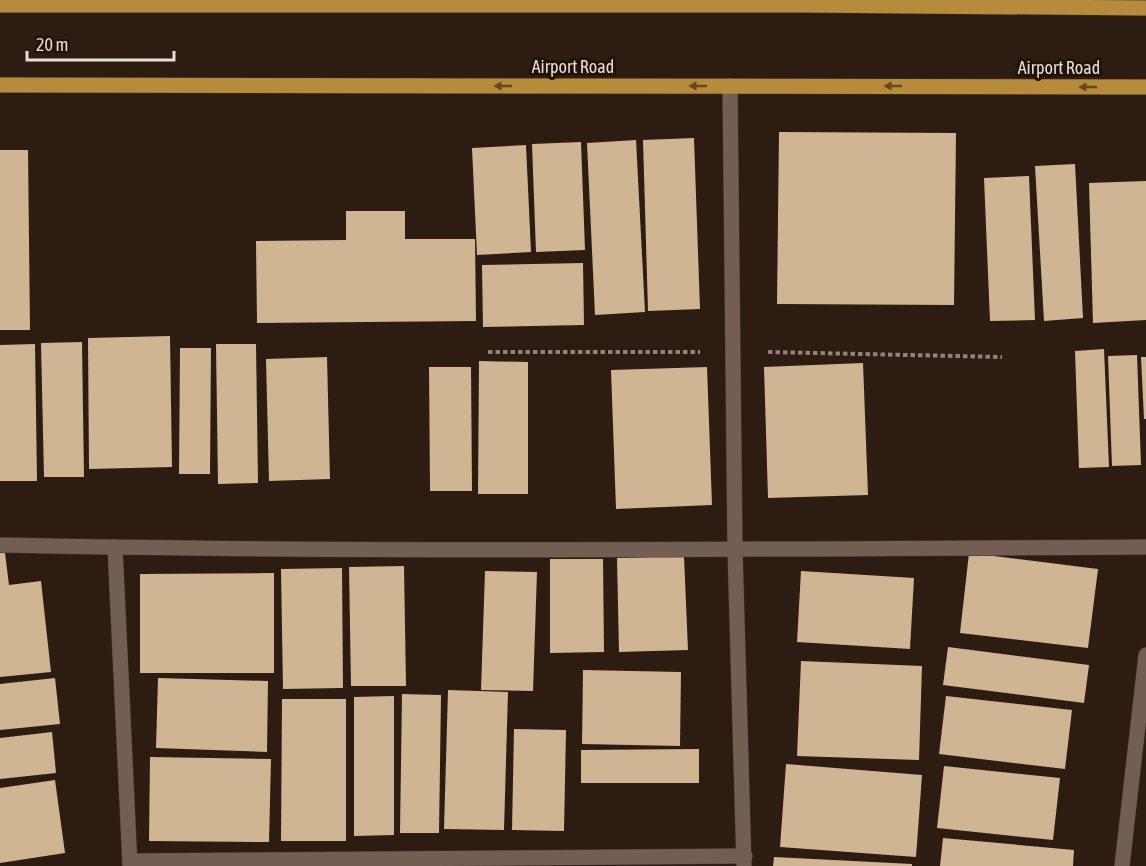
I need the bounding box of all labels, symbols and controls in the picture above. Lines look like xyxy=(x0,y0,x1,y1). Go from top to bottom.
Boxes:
scale bar xyxy=(27,24,174,62)
text: 20 m xyxy=(36,34,68,55)
street label: Airport Road xyxy=(532,56,614,77)
street label: Airport Road xyxy=(1018,57,1100,78)
one-way arrow xyxy=(493,81,512,91)
one-way arrow xyxy=(688,81,707,91)
one-way arrow xyxy=(883,81,902,91)
one-way arrow xyxy=(1078,82,1097,92)

